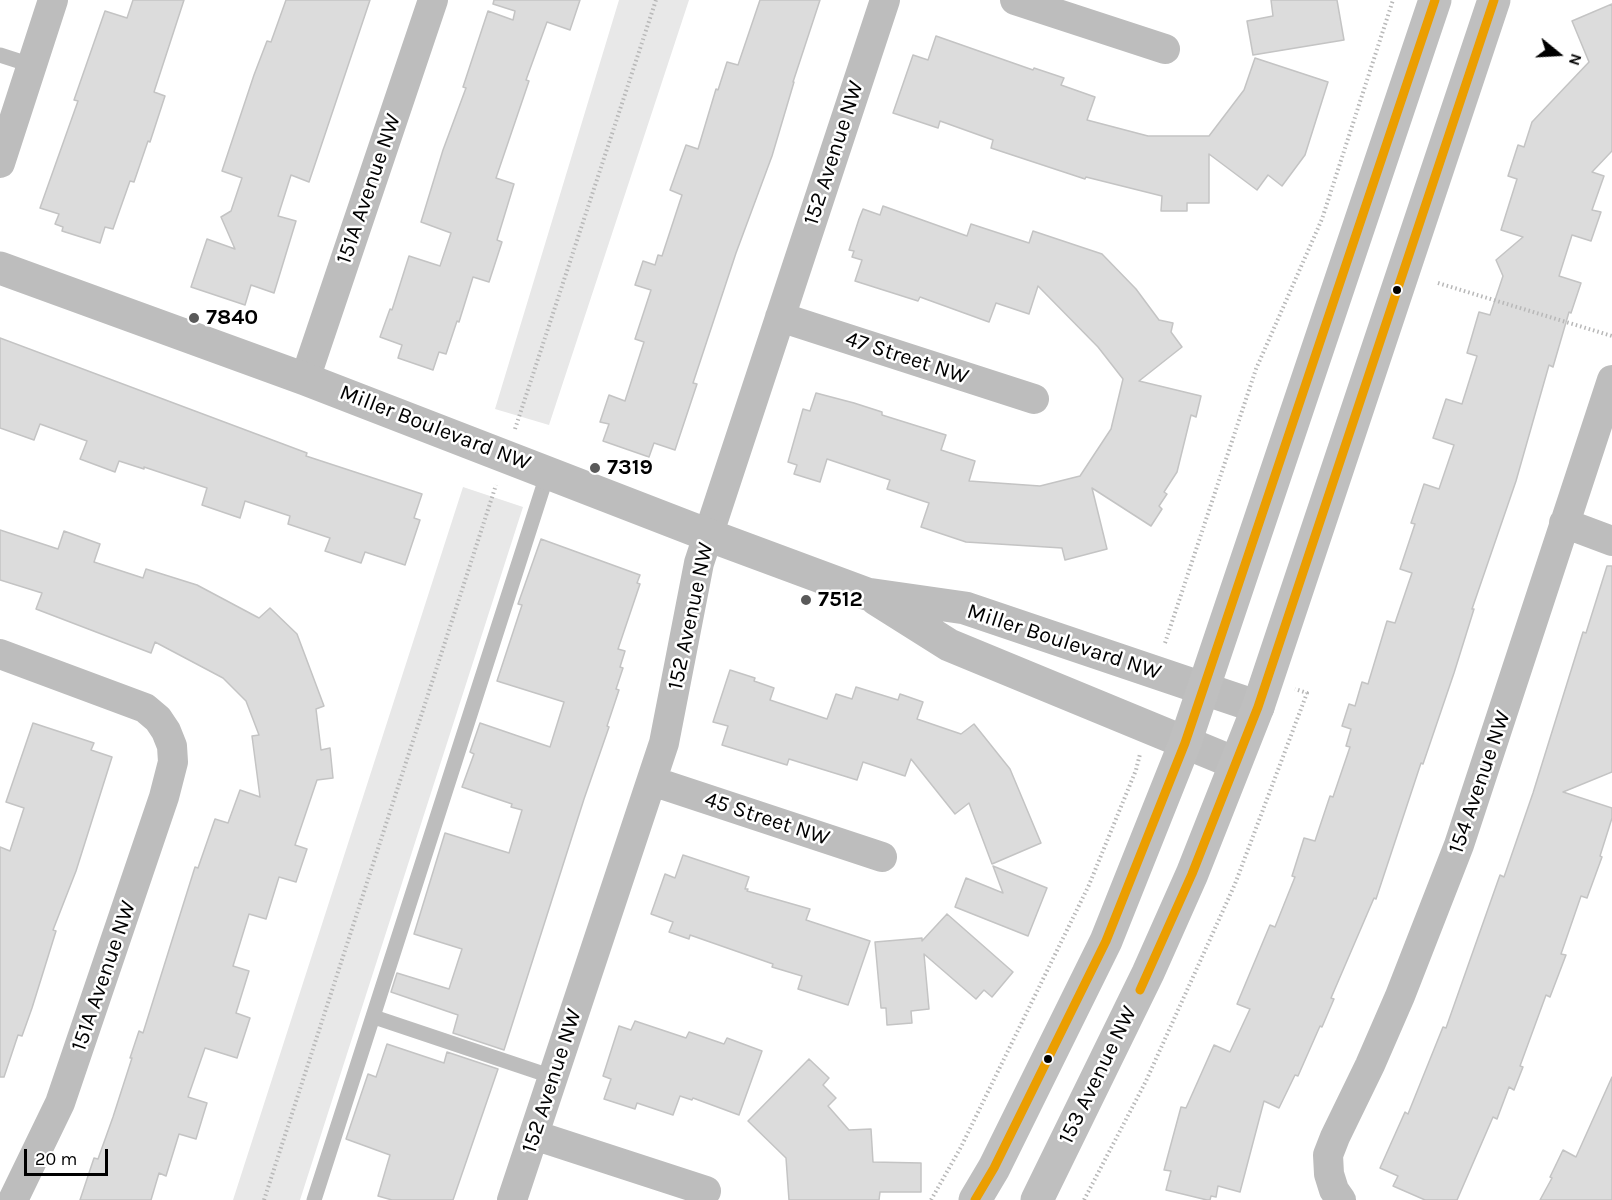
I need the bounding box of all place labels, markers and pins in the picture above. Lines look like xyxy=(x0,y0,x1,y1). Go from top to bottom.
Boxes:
unlabelled marker xyxy=(1391,284,1403,296)
place label: 7840 xyxy=(206,305,258,331)
marker: 7840 xyxy=(187,311,201,325)
place label: 7319 xyxy=(607,455,653,481)
marker: 7319 xyxy=(588,461,602,475)
place label: 7512 xyxy=(818,587,863,613)
marker: 7512 xyxy=(799,593,813,607)
unlabelled marker xyxy=(1042,1053,1054,1065)

